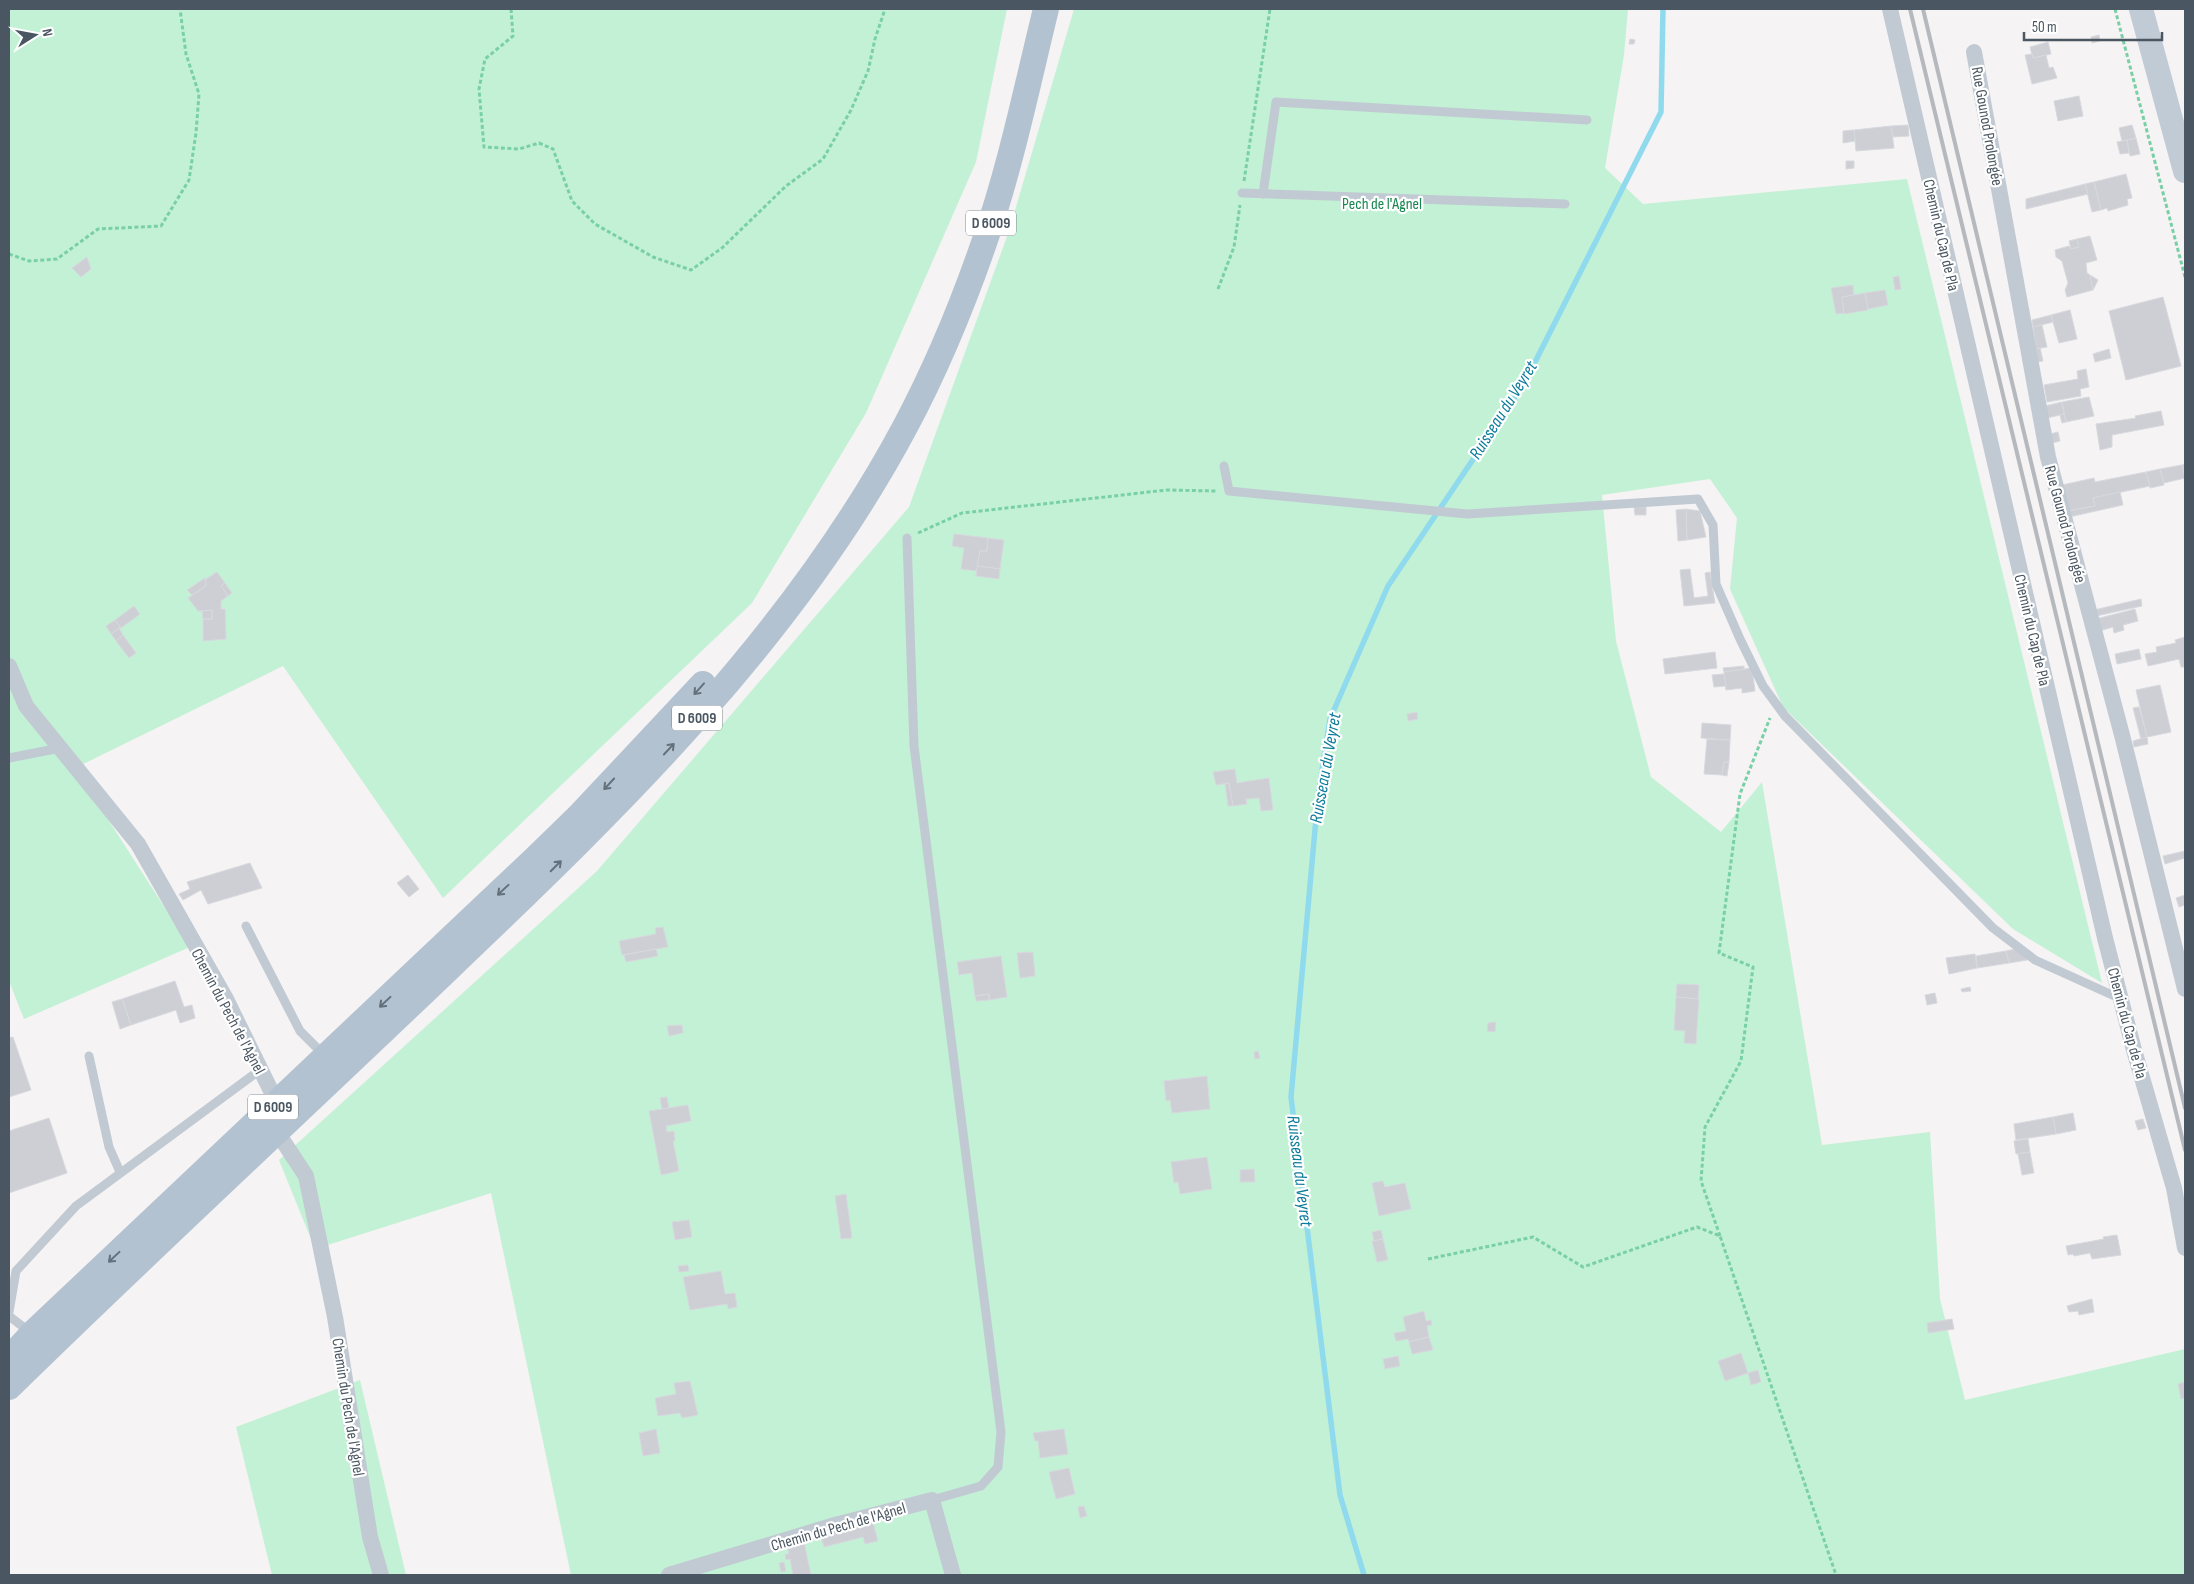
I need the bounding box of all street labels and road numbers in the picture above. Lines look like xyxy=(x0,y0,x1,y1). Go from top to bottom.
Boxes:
street label: Rue Gounod Prolongée xyxy=(1967,65,2006,187)
street label: Chemin du Cap de Pla xyxy=(1918,178,1963,293)
road number: D 6009 xyxy=(966,210,1016,236)
street label: Rue Gounod Prolongée xyxy=(2040,464,2089,585)
street label: Chemin du Cap de Pla xyxy=(2009,573,2054,688)
road number: D 6009 xyxy=(672,706,722,730)
street label: Chemin du Pech de l'Agnel xyxy=(187,946,269,1078)
street label: Chemin du Cap de Pla xyxy=(2103,966,2150,1081)
road number: D 6009 xyxy=(248,1094,298,1120)
street label: Chemin du Pech de l'Agnel xyxy=(327,1337,368,1478)
street label: Chemin du Pech de l'Agnel xyxy=(769,1499,908,1556)

